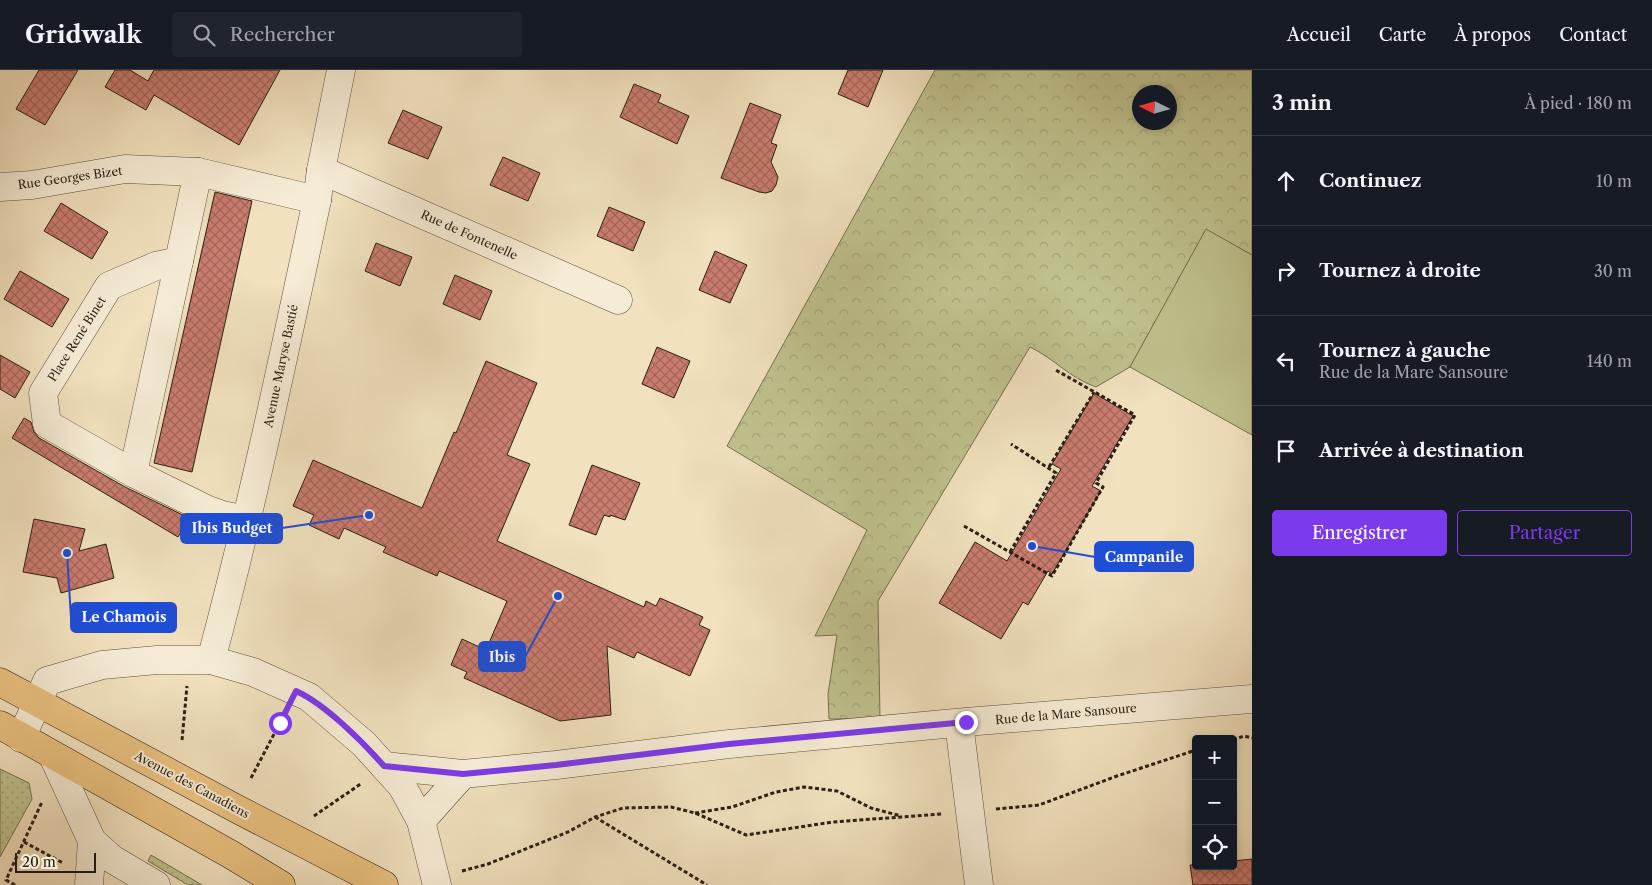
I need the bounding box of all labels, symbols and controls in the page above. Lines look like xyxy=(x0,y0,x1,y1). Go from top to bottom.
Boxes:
search box xyxy=(172,12,522,57)
text: Gridwalk xyxy=(25,20,142,49)
icon: search xyxy=(190,21,218,49)
text: Rechercher xyxy=(230,23,335,46)
text: Accueil xyxy=(1287,24,1351,46)
text: Carte xyxy=(1379,24,1426,46)
text: À propos xyxy=(1454,24,1531,46)
text: Contact xyxy=(1559,24,1627,46)
north arrow xyxy=(1132,85,1177,130)
text: 3 min xyxy=(1272,90,1332,115)
text: À pied · 180 m xyxy=(1525,93,1632,113)
street label: Rue Georges Bizet xyxy=(17,163,124,192)
icon: ahead xyxy=(1272,167,1300,195)
text: Continuez xyxy=(1319,169,1421,192)
text: 10 m xyxy=(1596,171,1632,191)
street label: Rue de Fontenelle xyxy=(418,206,520,263)
icon: right xyxy=(1272,257,1300,285)
text: Tournez à droite xyxy=(1319,259,1481,282)
text: 30 m xyxy=(1594,261,1632,281)
street label: Place René Binet xyxy=(44,293,109,384)
street label: Avenue Maryse Bastié xyxy=(260,303,301,430)
text: Tournez à gauche xyxy=(1319,339,1491,362)
icon: left xyxy=(1272,347,1300,375)
text: 140 m xyxy=(1587,351,1632,371)
text: Rue de la Mare Sansoure xyxy=(1319,362,1508,382)
icon: arrive xyxy=(1272,437,1300,465)
text: Arrivée à destination xyxy=(1319,439,1524,462)
button: Enregistrer xyxy=(1272,510,1447,556)
button: Partager xyxy=(1457,510,1632,556)
callout: Ibis Budget xyxy=(181,514,282,543)
text: Ibis Budget xyxy=(192,519,273,537)
callout: Campanile xyxy=(1095,542,1193,571)
text: Campanile xyxy=(1105,548,1183,566)
callout: Le Chamois xyxy=(71,603,176,632)
text: Le Chamois xyxy=(82,608,166,626)
callout: Ibis xyxy=(479,642,525,671)
text: Ibis xyxy=(489,648,515,666)
street label: Rue de la Mare Sansoure xyxy=(995,700,1138,727)
route end xyxy=(955,711,978,734)
route start xyxy=(269,712,292,735)
map controls xyxy=(1192,735,1237,870)
button: + xyxy=(1192,735,1237,780)
street label: Avenue des Canadiens xyxy=(131,747,252,821)
button: − xyxy=(1192,780,1237,825)
button: locate xyxy=(1192,825,1237,870)
scale bar xyxy=(15,850,96,873)
text: 20 m xyxy=(22,853,56,871)

